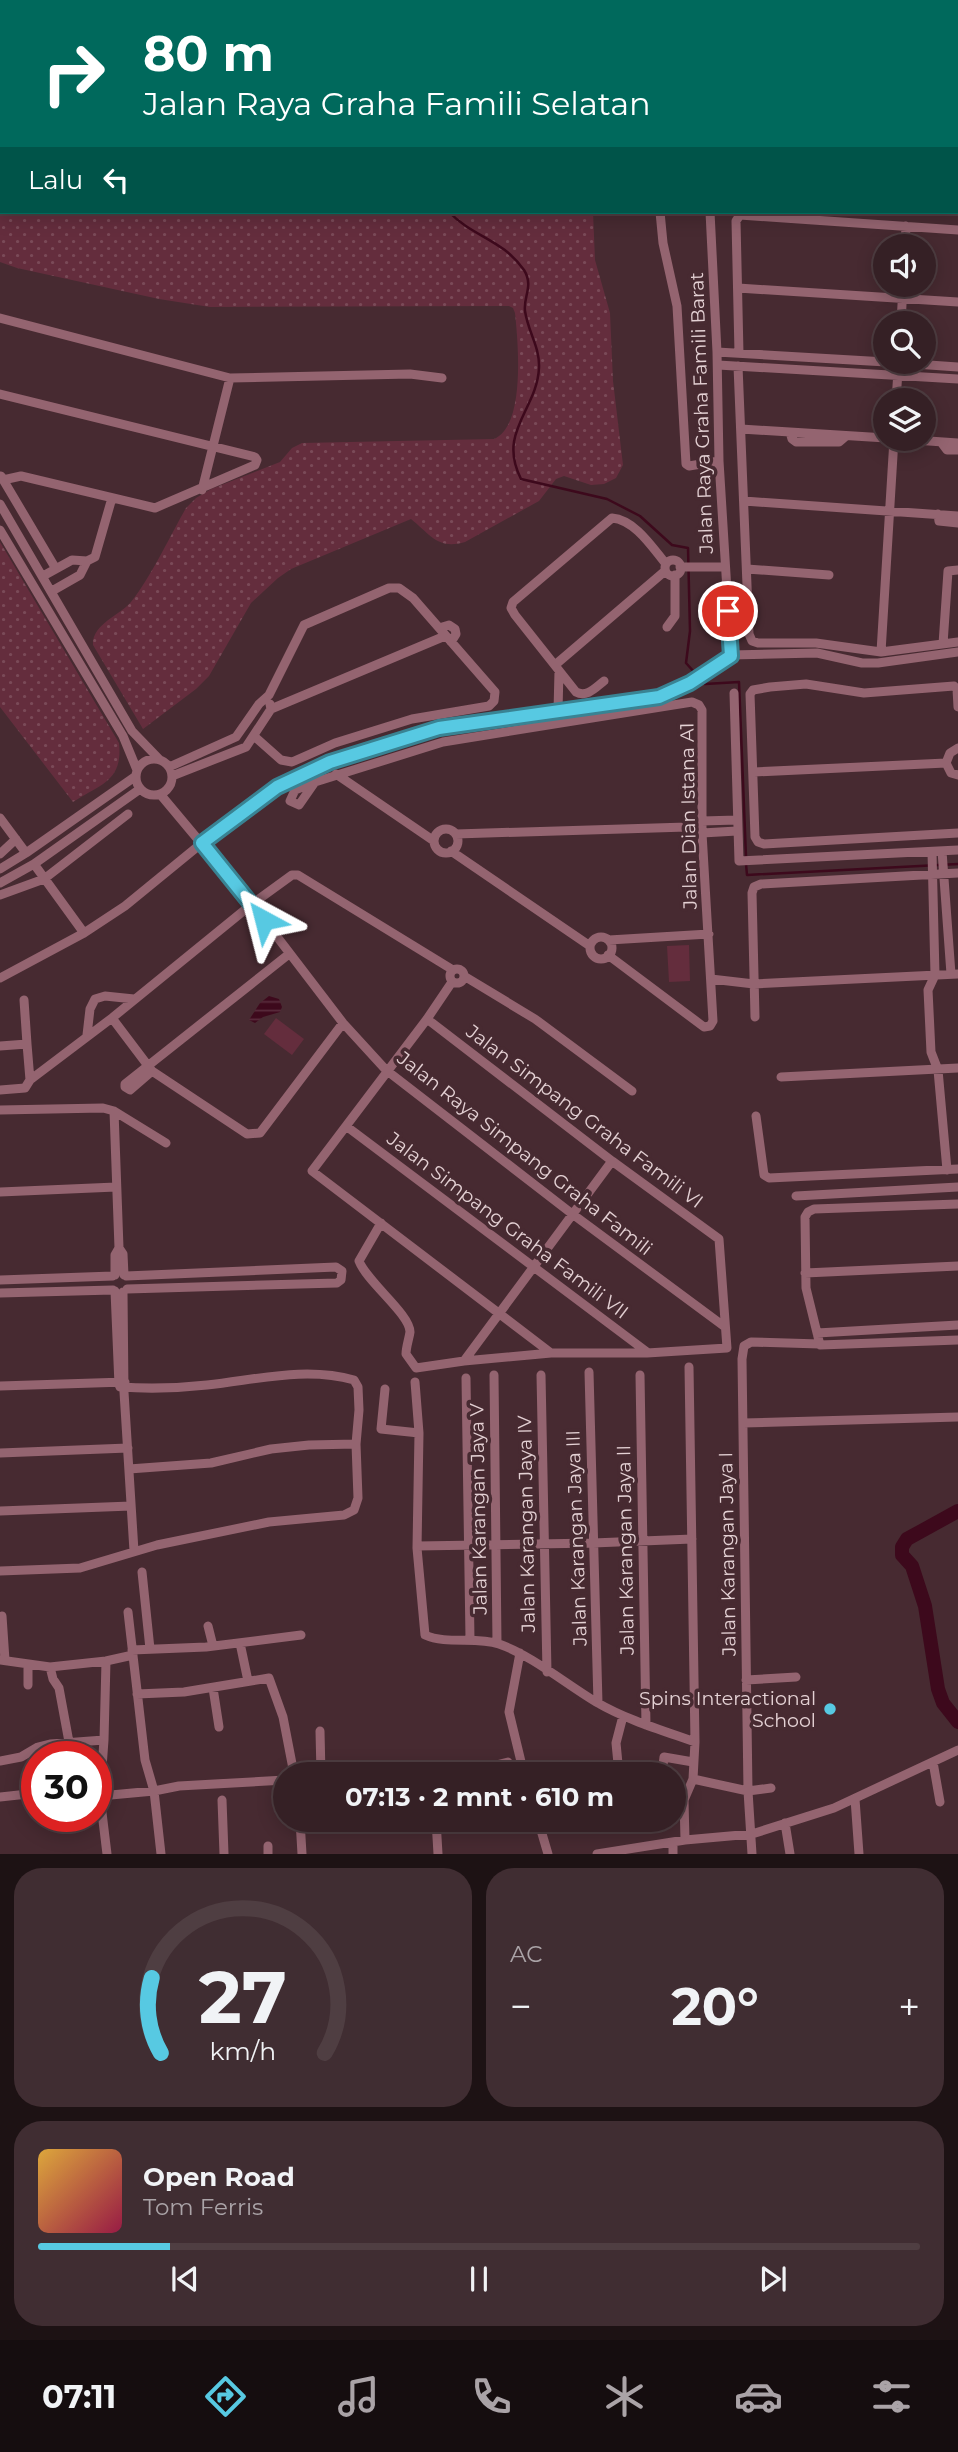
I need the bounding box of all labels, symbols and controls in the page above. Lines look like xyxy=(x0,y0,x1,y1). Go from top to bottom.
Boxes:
text: 80 m xyxy=(143,24,274,83)
icon: right xyxy=(28,28,119,119)
text: Jalan Raya Graha Famili Selatan xyxy=(143,84,651,123)
icon: left xyxy=(97,161,135,199)
text: Lalu xyxy=(28,164,83,196)
map controls xyxy=(873,234,936,451)
button: sound xyxy=(873,234,936,297)
street label: Jalan Raya Graha Famili Barat xyxy=(685,271,718,555)
button: search xyxy=(873,311,936,374)
button: layers xyxy=(873,388,936,451)
pin xyxy=(698,581,758,641)
icon: arrive xyxy=(709,592,747,630)
street label: Jalan Dian Istana A1 xyxy=(675,722,702,911)
position arrow xyxy=(227,883,301,957)
street label: Jalan Simpang Graha Famili VI xyxy=(461,1019,708,1213)
street label: Jalan Raya Simpang Graha Famili xyxy=(392,1046,657,1260)
street label: Jalan Simpang Graha Famili VII xyxy=(382,1126,633,1324)
street label: Jalan Karangan Jaya V xyxy=(465,1402,492,1616)
street label: Jalan Karangan Jaya IV xyxy=(513,1414,540,1634)
street label: Jalan Karangan Jaya III xyxy=(561,1430,592,1647)
street label: Jalan Karangan Jaya II xyxy=(612,1445,639,1656)
street label: Jalan Karangan Jaya I xyxy=(714,1452,741,1657)
place label: Spins Interactional School xyxy=(639,1687,816,1732)
marker: Spins Interactional School xyxy=(822,1701,838,1717)
speed limit sign: 30 xyxy=(21,1741,112,1832)
text: 07:13 · 2 mnt · 610 m xyxy=(345,1781,614,1813)
text: AC xyxy=(510,1940,543,1968)
text: 27 xyxy=(199,1954,287,2042)
text: 20° xyxy=(671,1975,759,2038)
text: − xyxy=(510,1983,532,2030)
text: + xyxy=(898,1983,920,2030)
text: km/h xyxy=(210,2036,276,2066)
text: Open Road xyxy=(143,2161,295,2193)
text: Tom Ferris xyxy=(143,2193,263,2221)
icon: previous xyxy=(166,2260,204,2298)
icon: pause xyxy=(460,2260,498,2298)
icon: next xyxy=(754,2260,792,2298)
icon: directions xyxy=(201,2372,250,2421)
icon: music xyxy=(334,2372,383,2421)
icon: phone xyxy=(467,2372,516,2421)
icon: climate xyxy=(600,2372,649,2421)
icon: car xyxy=(734,2372,783,2421)
icon: filters xyxy=(867,2372,916,2421)
text: 07:11 xyxy=(42,2377,116,2416)

